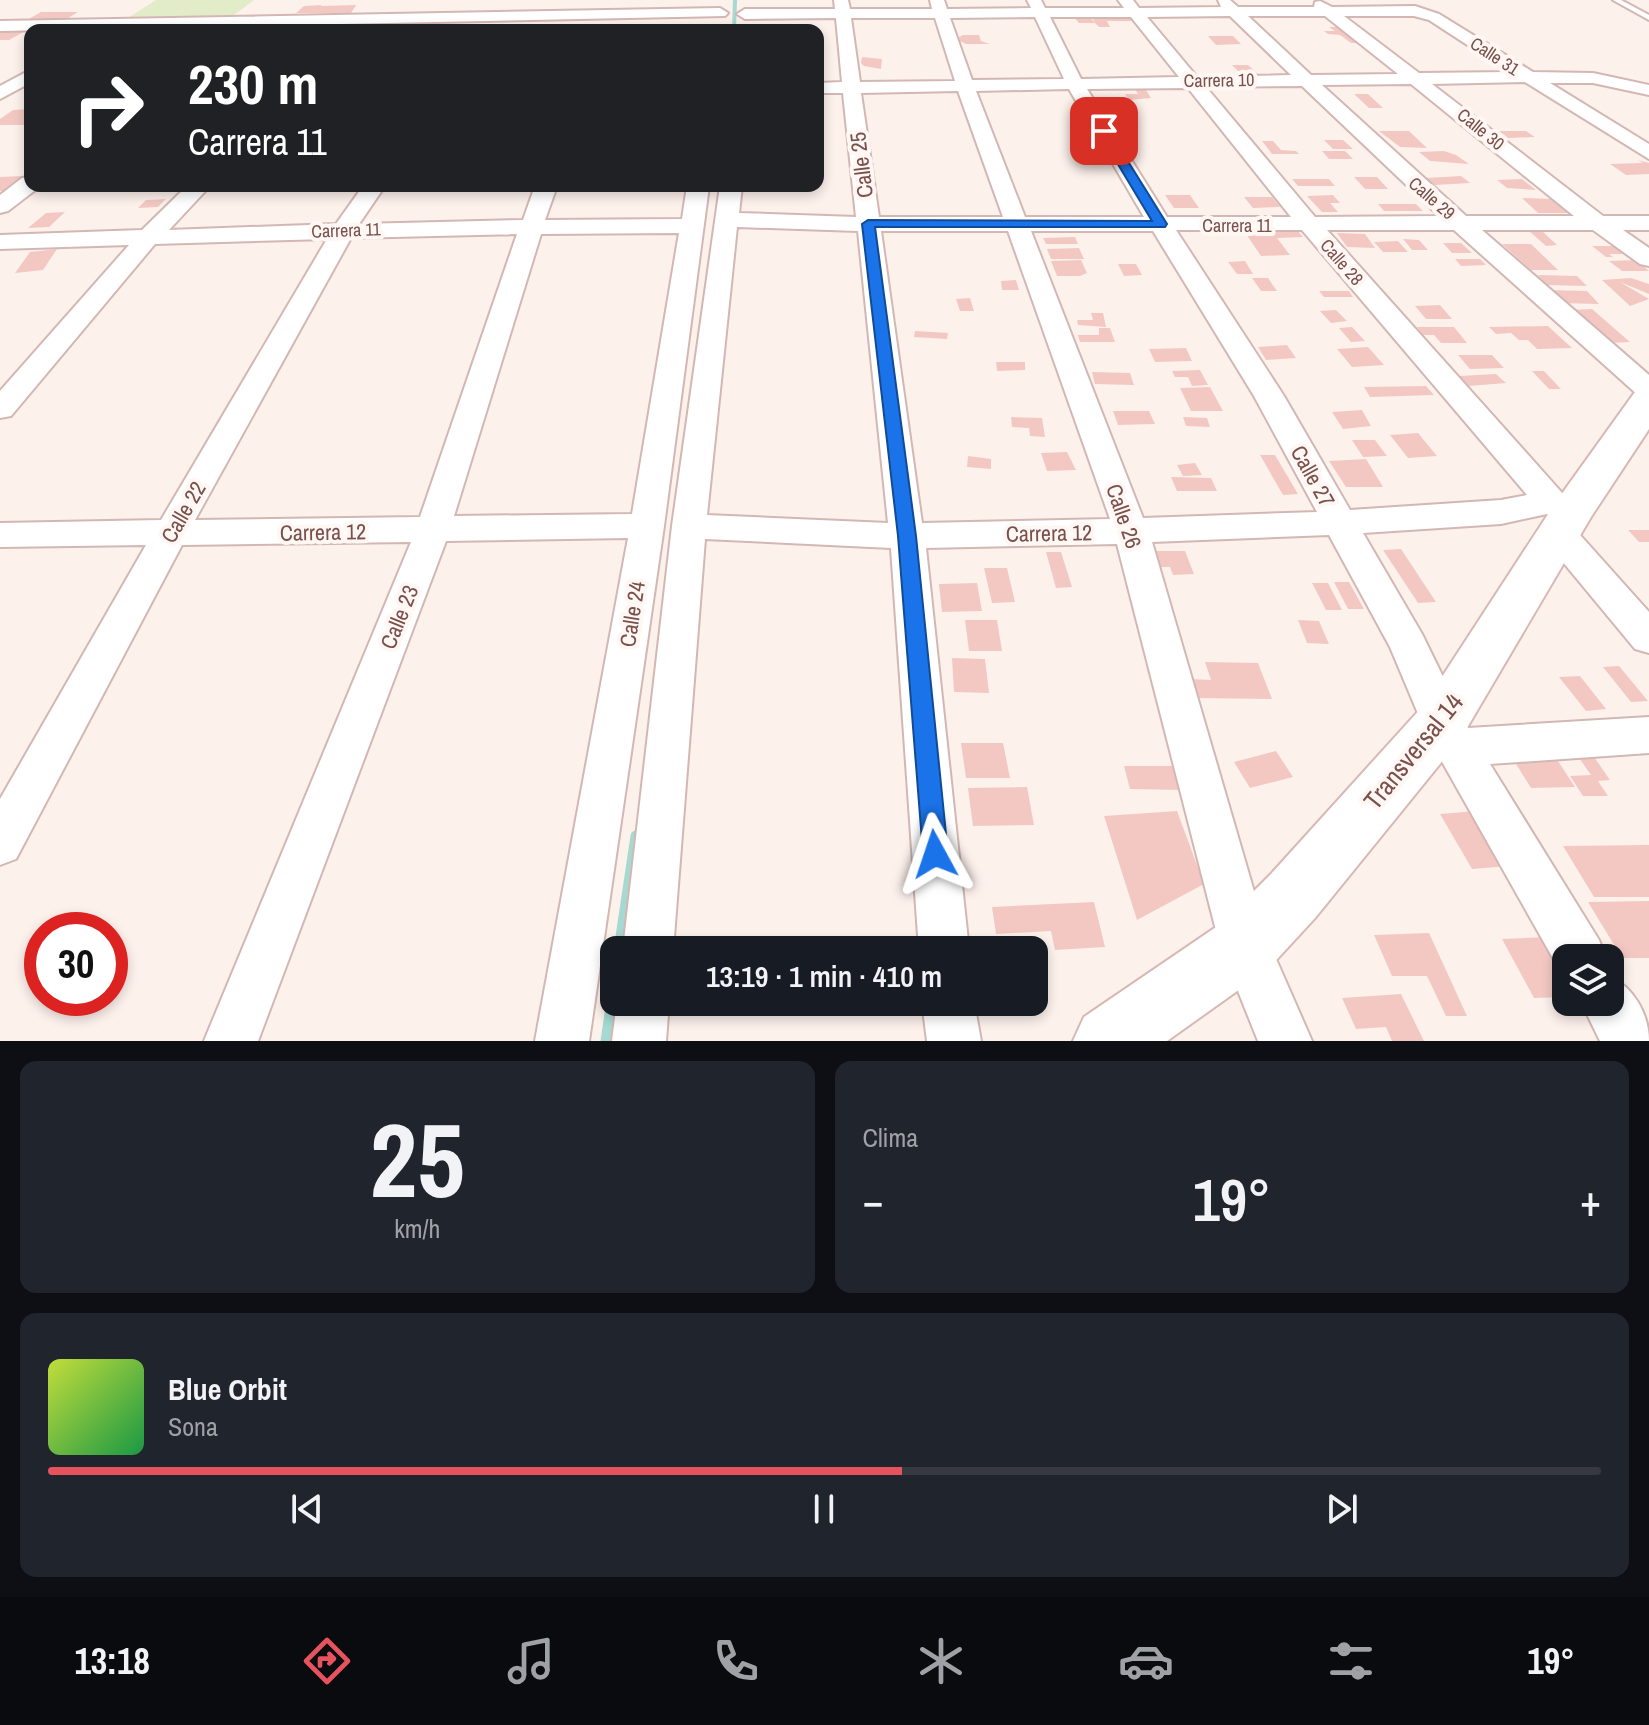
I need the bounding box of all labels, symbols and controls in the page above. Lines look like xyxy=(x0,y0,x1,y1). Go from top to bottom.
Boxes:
street label: Calle 31 xyxy=(1465,31,1525,82)
text: 230 m xyxy=(188,46,318,121)
icon: right xyxy=(56,56,160,160)
street label: Carrera 10 xyxy=(1184,67,1254,93)
pin xyxy=(1070,97,1138,165)
street label: Calle 30 xyxy=(1452,102,1510,156)
icon: arrive xyxy=(1082,109,1126,153)
text: Carrera 11 xyxy=(188,118,327,166)
street label: Calle 25 xyxy=(842,130,880,200)
street label: Calle 29 xyxy=(1403,171,1461,225)
street label: Carrera 11 xyxy=(1202,213,1273,238)
street label: Carrera 11 xyxy=(311,216,382,244)
street label: Calle 28 xyxy=(1315,233,1369,291)
street label: Calle 27 xyxy=(1284,440,1342,512)
street label: Calle 22 xyxy=(153,476,213,548)
street label: Calle 26 xyxy=(1099,480,1149,552)
street label: Carrera 12 xyxy=(280,516,366,548)
street label: Carrera 12 xyxy=(1006,517,1092,549)
street label: Calle 24 xyxy=(612,579,652,649)
street label: Calle 23 xyxy=(373,581,425,653)
street label: Transversal 14 xyxy=(1355,685,1471,816)
position arrow xyxy=(893,812,977,896)
speed limit sign: 30 xyxy=(24,912,128,1016)
map controls xyxy=(1552,944,1624,1016)
button: layers xyxy=(1552,944,1624,1016)
text: 13:19 · 1 min · 410 m xyxy=(706,956,942,996)
text: 25 xyxy=(370,1089,465,1229)
text: Clima xyxy=(863,1120,918,1155)
text: 19° xyxy=(1192,1159,1271,1240)
text: − xyxy=(863,1170,884,1230)
text: + xyxy=(1580,1170,1601,1230)
text: km/h xyxy=(394,1211,440,1246)
text: Blue Orbit xyxy=(168,1369,287,1409)
text: Sona xyxy=(168,1409,218,1444)
icon: previous xyxy=(285,1487,329,1531)
icon: pause xyxy=(802,1487,846,1531)
icon: next xyxy=(1320,1487,1364,1531)
icon: directions xyxy=(299,1633,355,1689)
icon: music xyxy=(503,1633,559,1689)
icon: phone xyxy=(708,1633,764,1689)
icon: climate xyxy=(913,1633,969,1689)
icon: car xyxy=(1118,1633,1174,1689)
icon: filters xyxy=(1323,1633,1379,1689)
text: 13:18 xyxy=(74,1637,150,1685)
text: 19° xyxy=(1527,1637,1575,1685)

